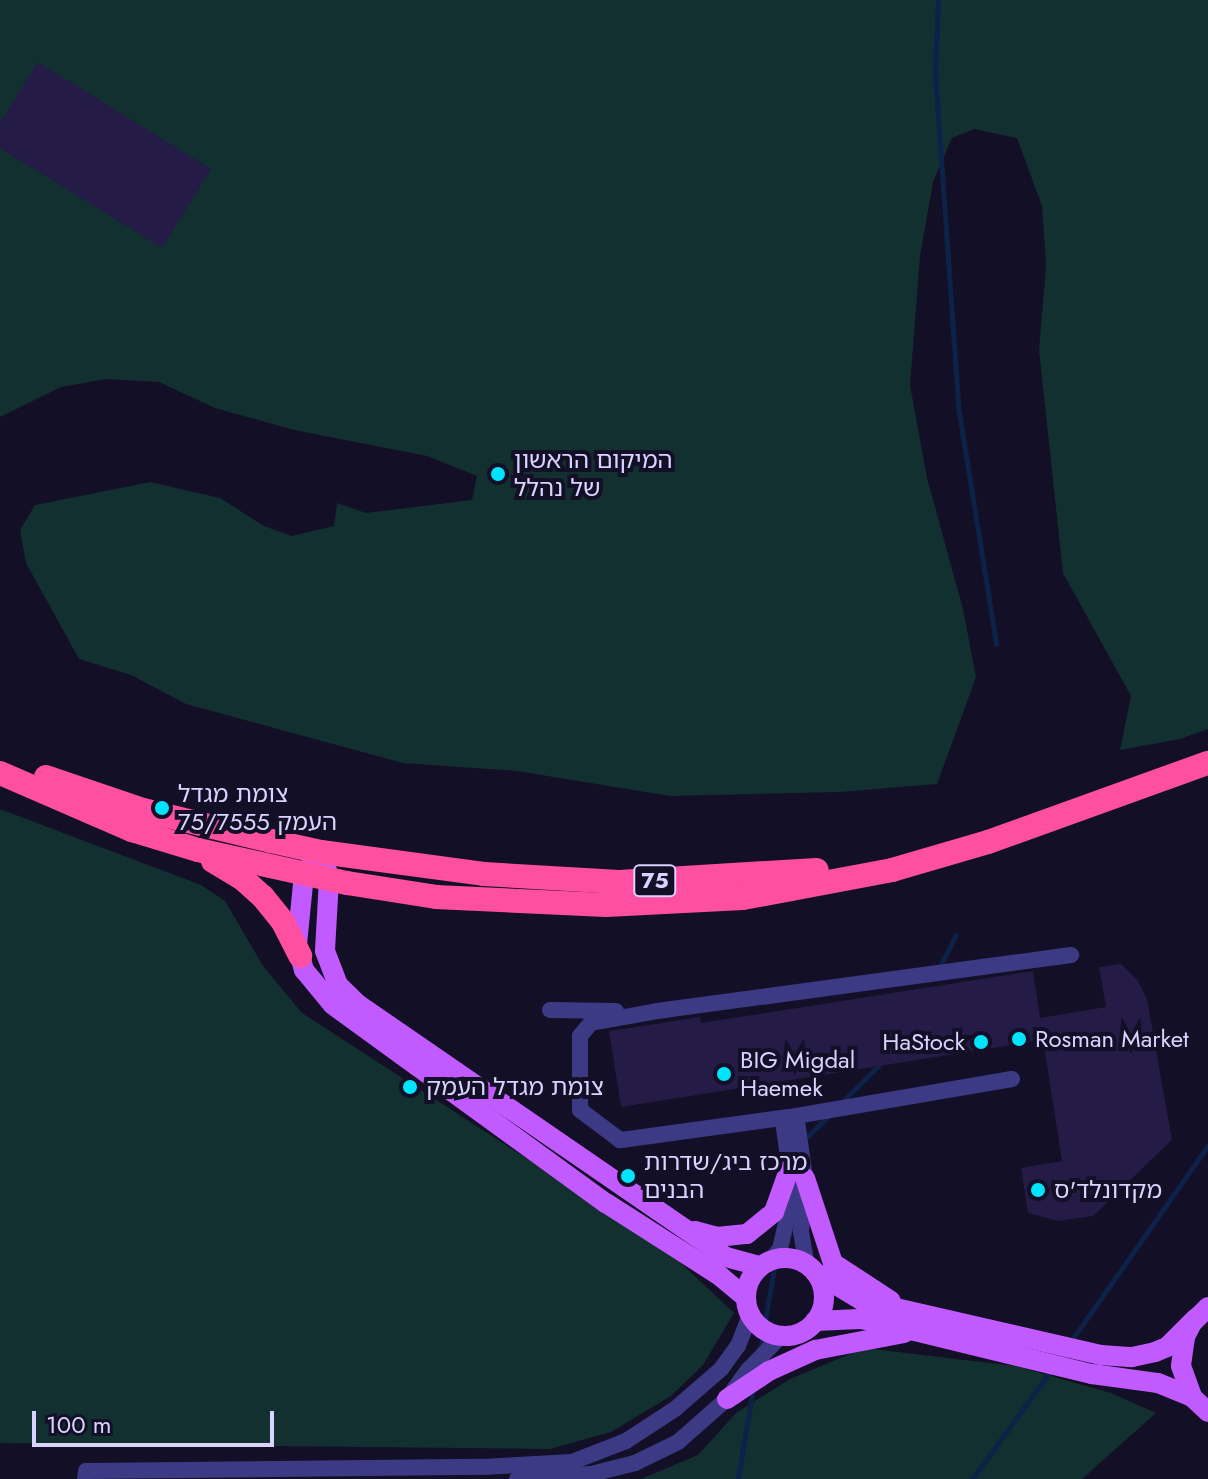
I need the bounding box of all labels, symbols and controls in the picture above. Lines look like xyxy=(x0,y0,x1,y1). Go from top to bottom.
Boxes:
place label: המיקום הראשון של נהלל xyxy=(514,446,673,502)
marker: המיקום הראשון של נהלל xyxy=(489,465,507,483)
place label: צומת מגדל העמק 75/7555 xyxy=(178,780,337,836)
marker: צומת מגדל העמק 75/7555 xyxy=(153,799,171,817)
road number: 75 xyxy=(633,863,677,899)
place label: Rosman Market xyxy=(1035,1025,1189,1053)
place label: HaStock xyxy=(882,1028,965,1056)
marker: Rosman Market xyxy=(1010,1030,1028,1048)
marker: HaStock xyxy=(972,1033,990,1051)
place label: BIG Migdal Haemek xyxy=(740,1046,855,1102)
marker: BIG Migdal Haemek xyxy=(715,1065,733,1083)
place label: צומת מגדל העמק xyxy=(426,1073,604,1101)
marker: צומת מגדל העמק xyxy=(401,1078,419,1096)
place label: מרכז ביג/שדרות הבנים xyxy=(644,1148,807,1204)
marker: מרכז ביג/שדרות הבנים xyxy=(619,1167,637,1185)
place label: מקדונלד'ס xyxy=(1054,1176,1162,1204)
marker: מקדונלד'ס xyxy=(1029,1181,1047,1199)
scale bar xyxy=(36,1395,278,1445)
text: 100 m xyxy=(46,1407,112,1442)

